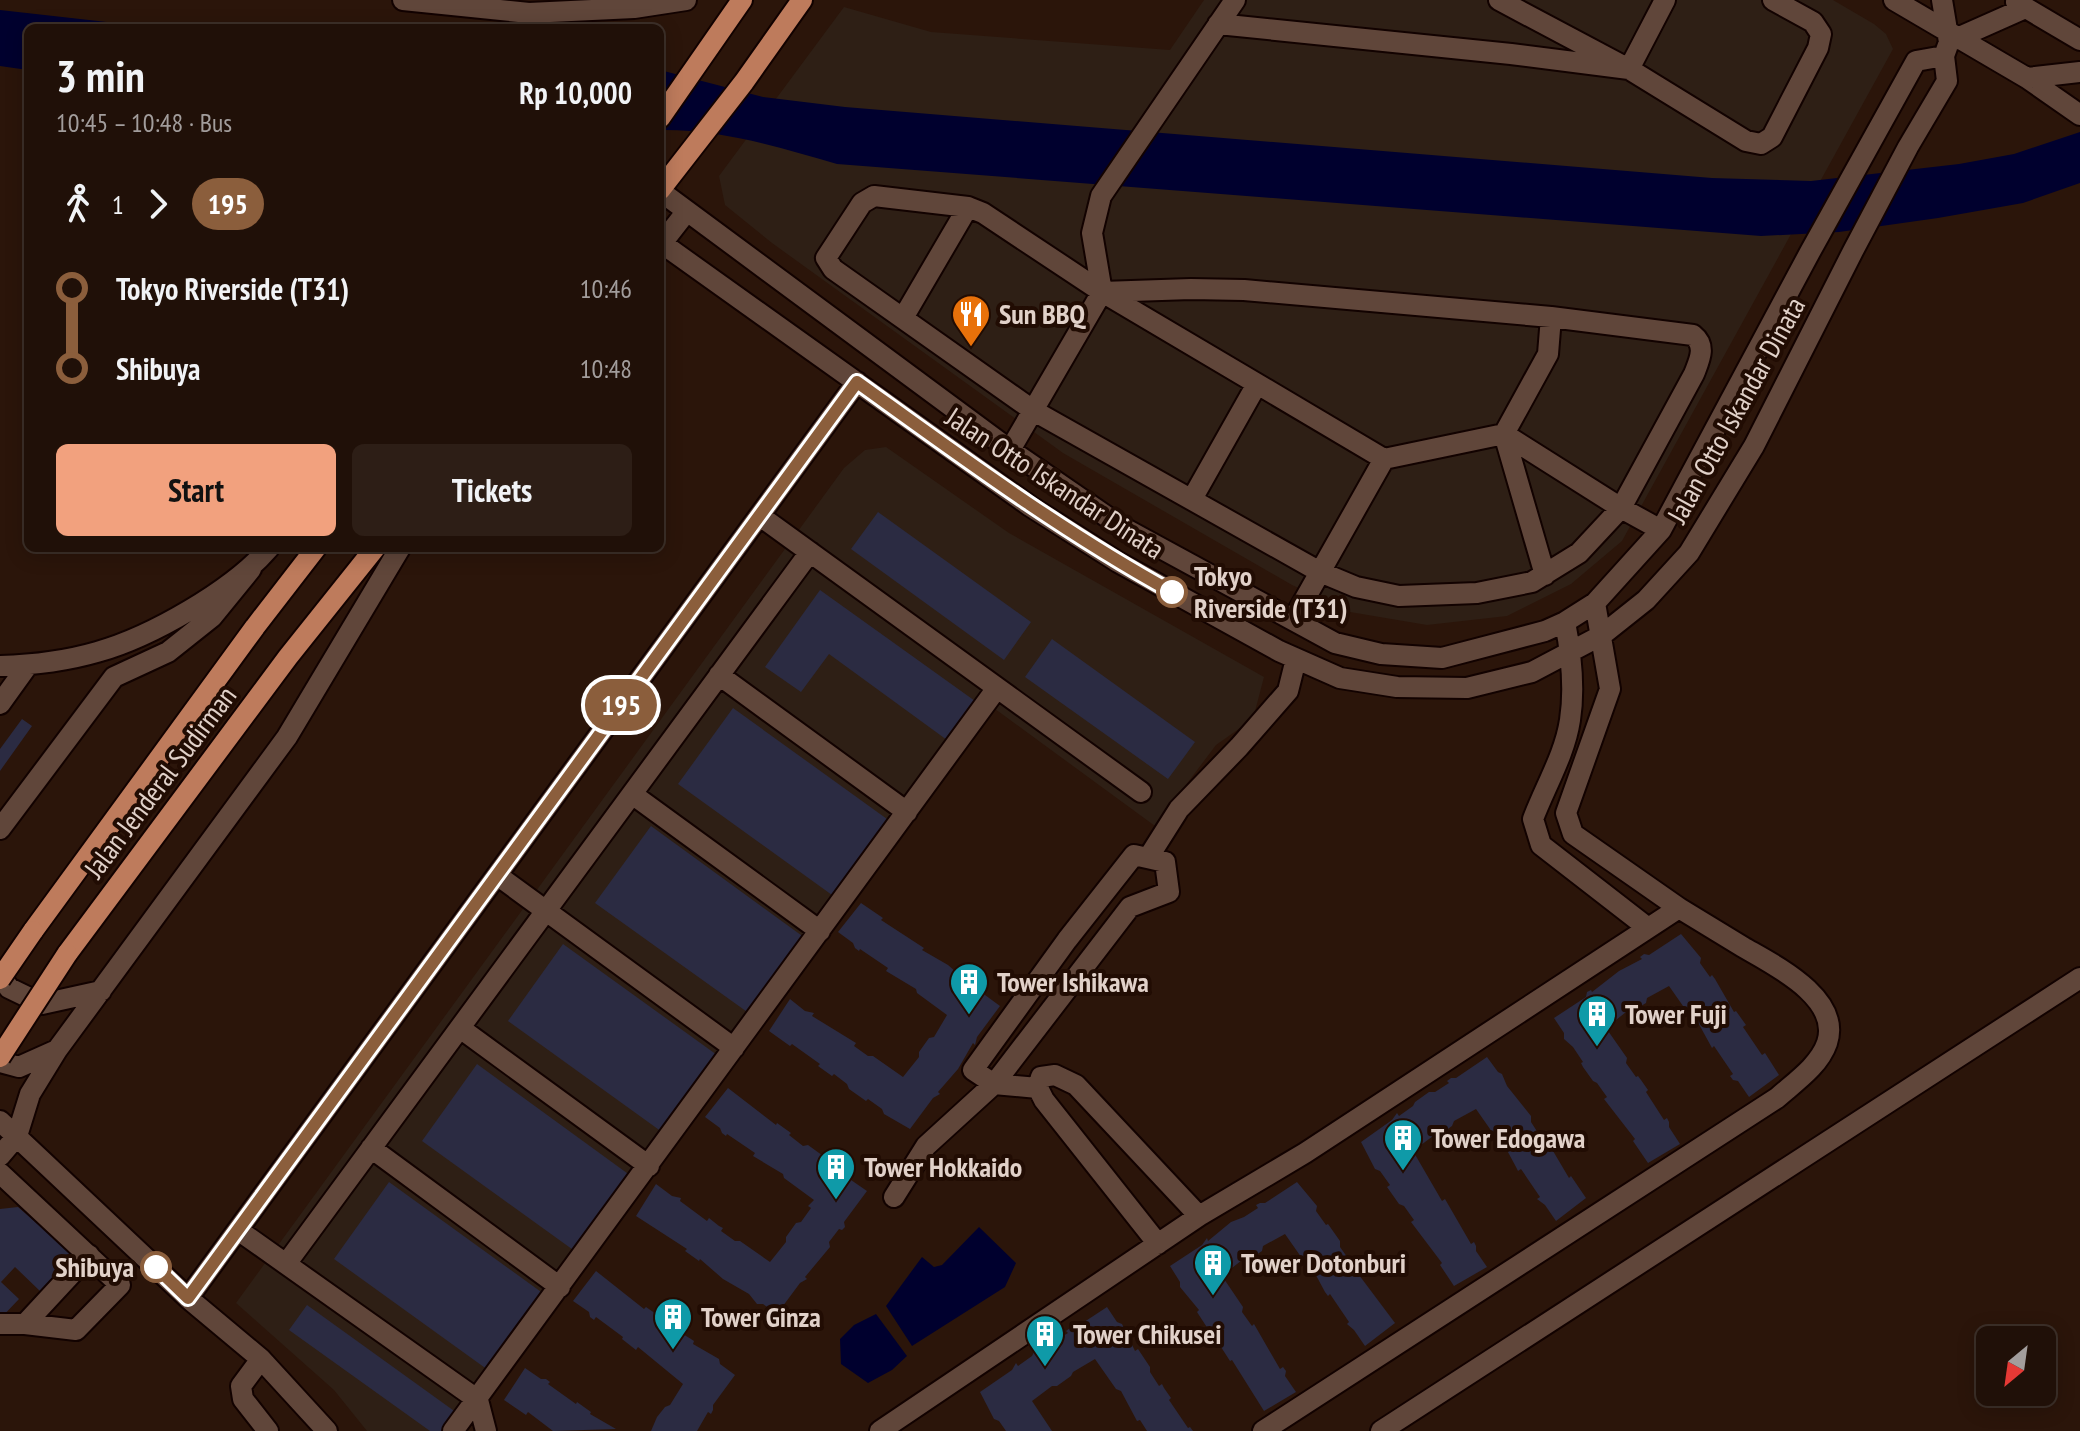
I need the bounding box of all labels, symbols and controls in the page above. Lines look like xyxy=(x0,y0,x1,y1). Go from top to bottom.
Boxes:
text: 3 min xyxy=(56,47,145,104)
text: Rp 10,000 xyxy=(519,73,632,112)
text: 10:45 – 10:48 · Bus xyxy=(56,106,232,139)
icon: walk xyxy=(56,182,100,226)
icon: forward xyxy=(136,182,180,226)
text: 195 xyxy=(208,185,248,222)
text: 1 xyxy=(112,188,124,221)
text: Tokyo Riverside (T31) xyxy=(116,269,349,308)
text: 10:46 xyxy=(580,272,632,305)
street label: Jalan Otto Iskandar Dinata xyxy=(1658,290,1813,530)
restaurant icon: Sun BBQ xyxy=(950,293,992,348)
place label: Sun BBQ xyxy=(999,295,1087,332)
text: Shibuya xyxy=(116,349,200,388)
text: 10:48 xyxy=(580,352,632,385)
street label: Jalan Otto Iskandar Dinata xyxy=(938,398,1171,567)
button: Start xyxy=(56,444,336,536)
button: Tickets xyxy=(352,444,632,536)
place label: Tokyo Riverside (T31) xyxy=(1194,557,1347,626)
marker: Tokyo Riverside (T31) xyxy=(1157,577,1187,607)
street label: Jalan Jenderal Sudirman xyxy=(75,678,244,886)
line badge: 195 xyxy=(575,679,667,731)
text: 195 xyxy=(601,686,641,723)
building icon: Tower Ishikawa xyxy=(948,961,990,1016)
place label: Tower Ishikawa xyxy=(997,963,1149,1000)
building icon: Tower Fuji xyxy=(1576,993,1618,1048)
place label: Tower Fuji xyxy=(1625,995,1727,1032)
building icon: Tower Edogawa xyxy=(1382,1117,1424,1172)
place label: Tower Edogawa xyxy=(1431,1119,1585,1156)
building icon: Tower Hokkaido xyxy=(815,1146,857,1201)
place label: Tower Hokkaido xyxy=(864,1148,1022,1185)
building icon: Tower Dotonburi xyxy=(1192,1242,1234,1297)
place label: Tower Dotonburi xyxy=(1241,1244,1406,1281)
place label: Shibuya xyxy=(55,1248,134,1285)
marker: Shibuya xyxy=(141,1252,171,1282)
building icon: Tower Ginza xyxy=(652,1296,694,1351)
place label: Tower Ginza xyxy=(701,1298,821,1335)
building icon: Tower Chikusei xyxy=(1024,1313,1066,1368)
place label: Tower Chikusei xyxy=(1073,1315,1221,1352)
north arrow xyxy=(1976,1326,2056,1406)
map controls xyxy=(1976,1326,2056,1406)

